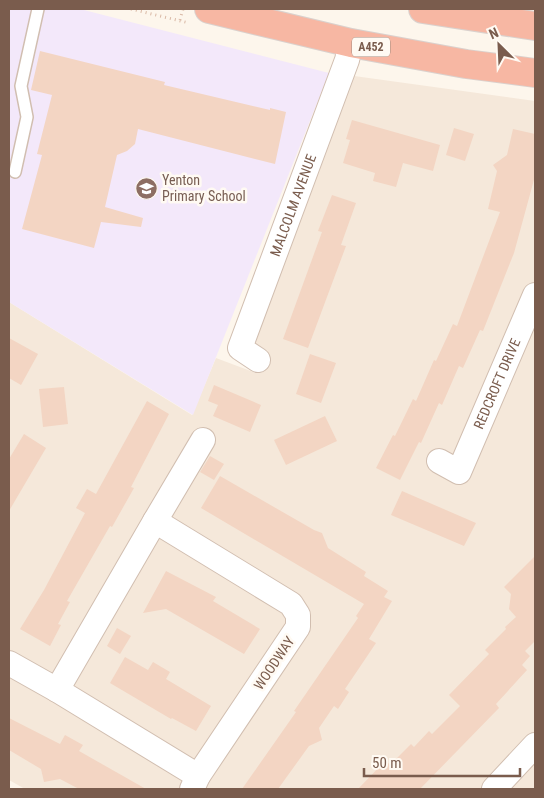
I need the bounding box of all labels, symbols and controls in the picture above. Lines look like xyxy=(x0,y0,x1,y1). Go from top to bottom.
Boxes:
north arrow xyxy=(474,20,524,70)
text: N xyxy=(487,24,501,42)
road number: A452 xyxy=(352,38,390,56)
street label: MALCOLM AVENUE xyxy=(267,152,319,258)
place label: Yenton Primary School xyxy=(162,172,246,204)
school or university icon: Yenton Primary School xyxy=(134,176,158,200)
street label: REDCROFT DRIVE xyxy=(470,336,523,431)
street label: WOODWAY xyxy=(250,633,298,693)
scale bar xyxy=(364,746,520,778)
text: 50 m xyxy=(372,754,402,772)

